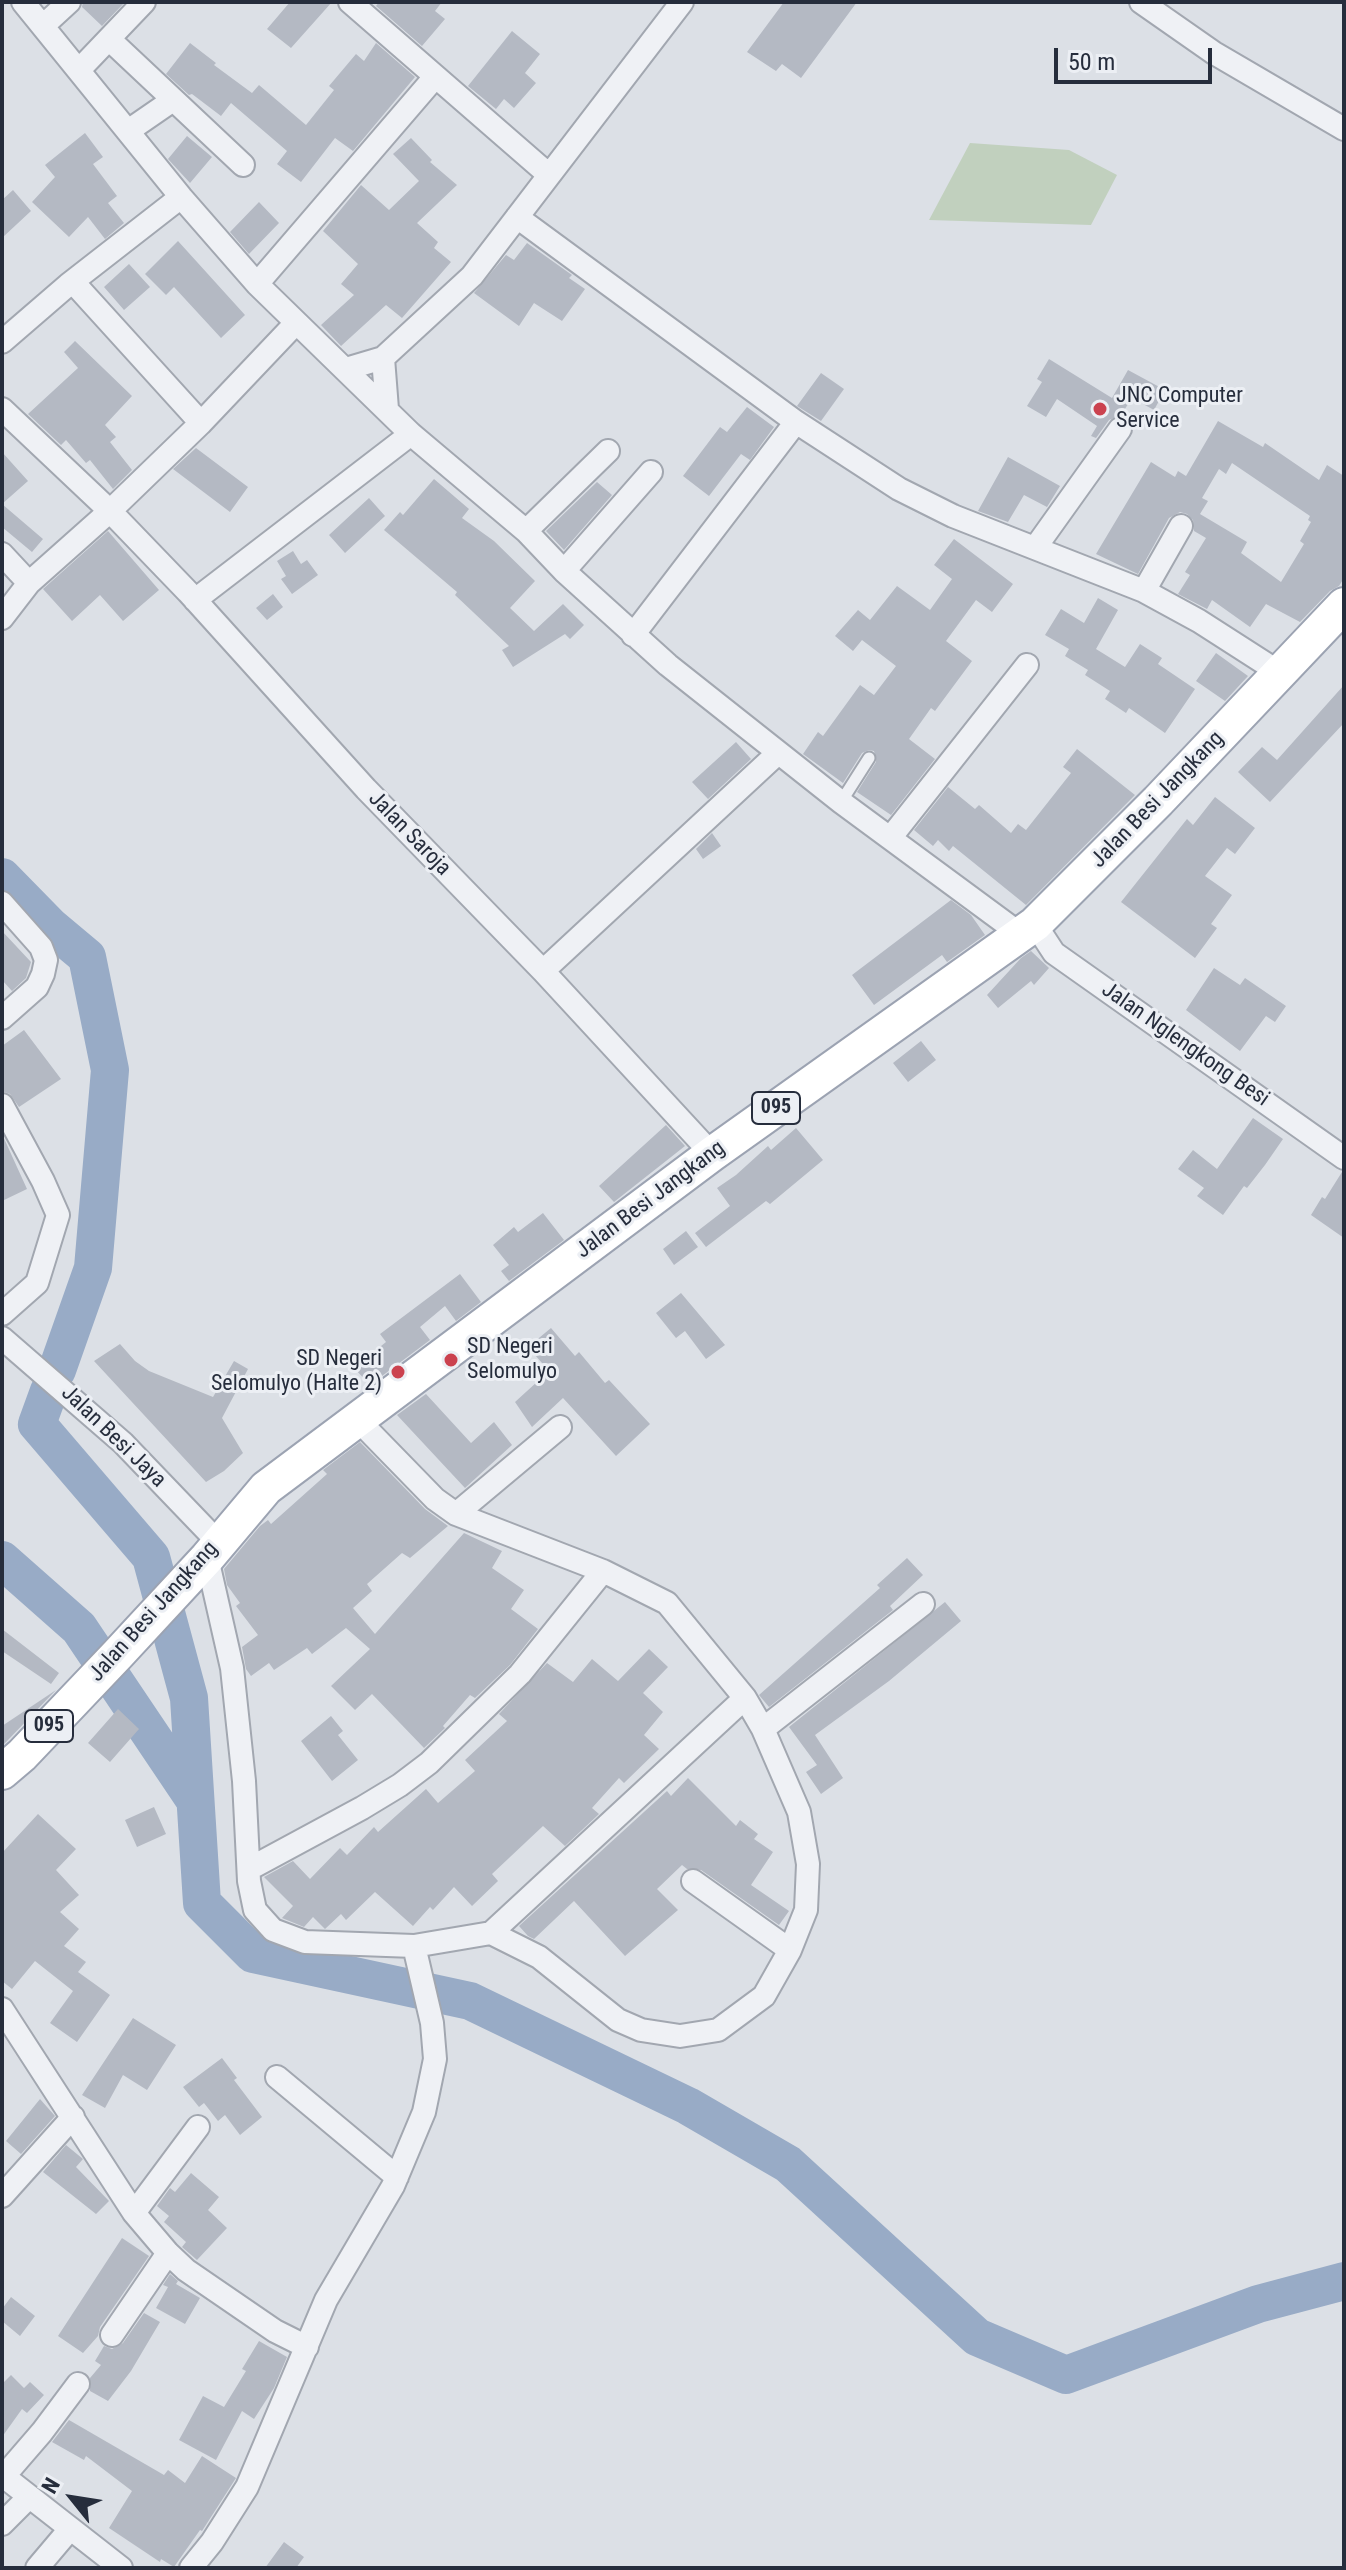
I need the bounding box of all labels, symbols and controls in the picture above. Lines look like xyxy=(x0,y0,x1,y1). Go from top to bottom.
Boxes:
scale bar xyxy=(1058,32,1216,82)
text: 50 m xyxy=(1068,48,1115,76)
place label: JNC Computer Service xyxy=(1116,383,1243,434)
marker: JNC Computer Service xyxy=(1091,400,1109,418)
street label: Jalan Besi Jangkang xyxy=(1086,726,1230,874)
street label: Jalan Saroja xyxy=(362,786,456,882)
street label: Jalan Nglengkong Besi xyxy=(1096,977,1274,1113)
road number: 095 xyxy=(752,1092,800,1124)
street label: Jalan Besi Jangkang xyxy=(571,1135,731,1265)
place label: SD Negeri Selomulyo xyxy=(467,1334,557,1386)
place label: SD Negeri Selomulyo (Halte 2) xyxy=(211,1346,382,1398)
marker: SD Negeri Selomulyo xyxy=(442,1351,460,1369)
marker: SD Negeri Selomulyo (Halte 2) xyxy=(389,1363,407,1381)
street label: Jalan Besi Jaya xyxy=(55,1380,171,1494)
street label: Jalan Besi Jangkang xyxy=(84,1536,224,1688)
road number: 095 xyxy=(25,1710,73,1742)
north arrow xyxy=(32,2458,112,2538)
text: N xyxy=(37,2474,65,2498)

